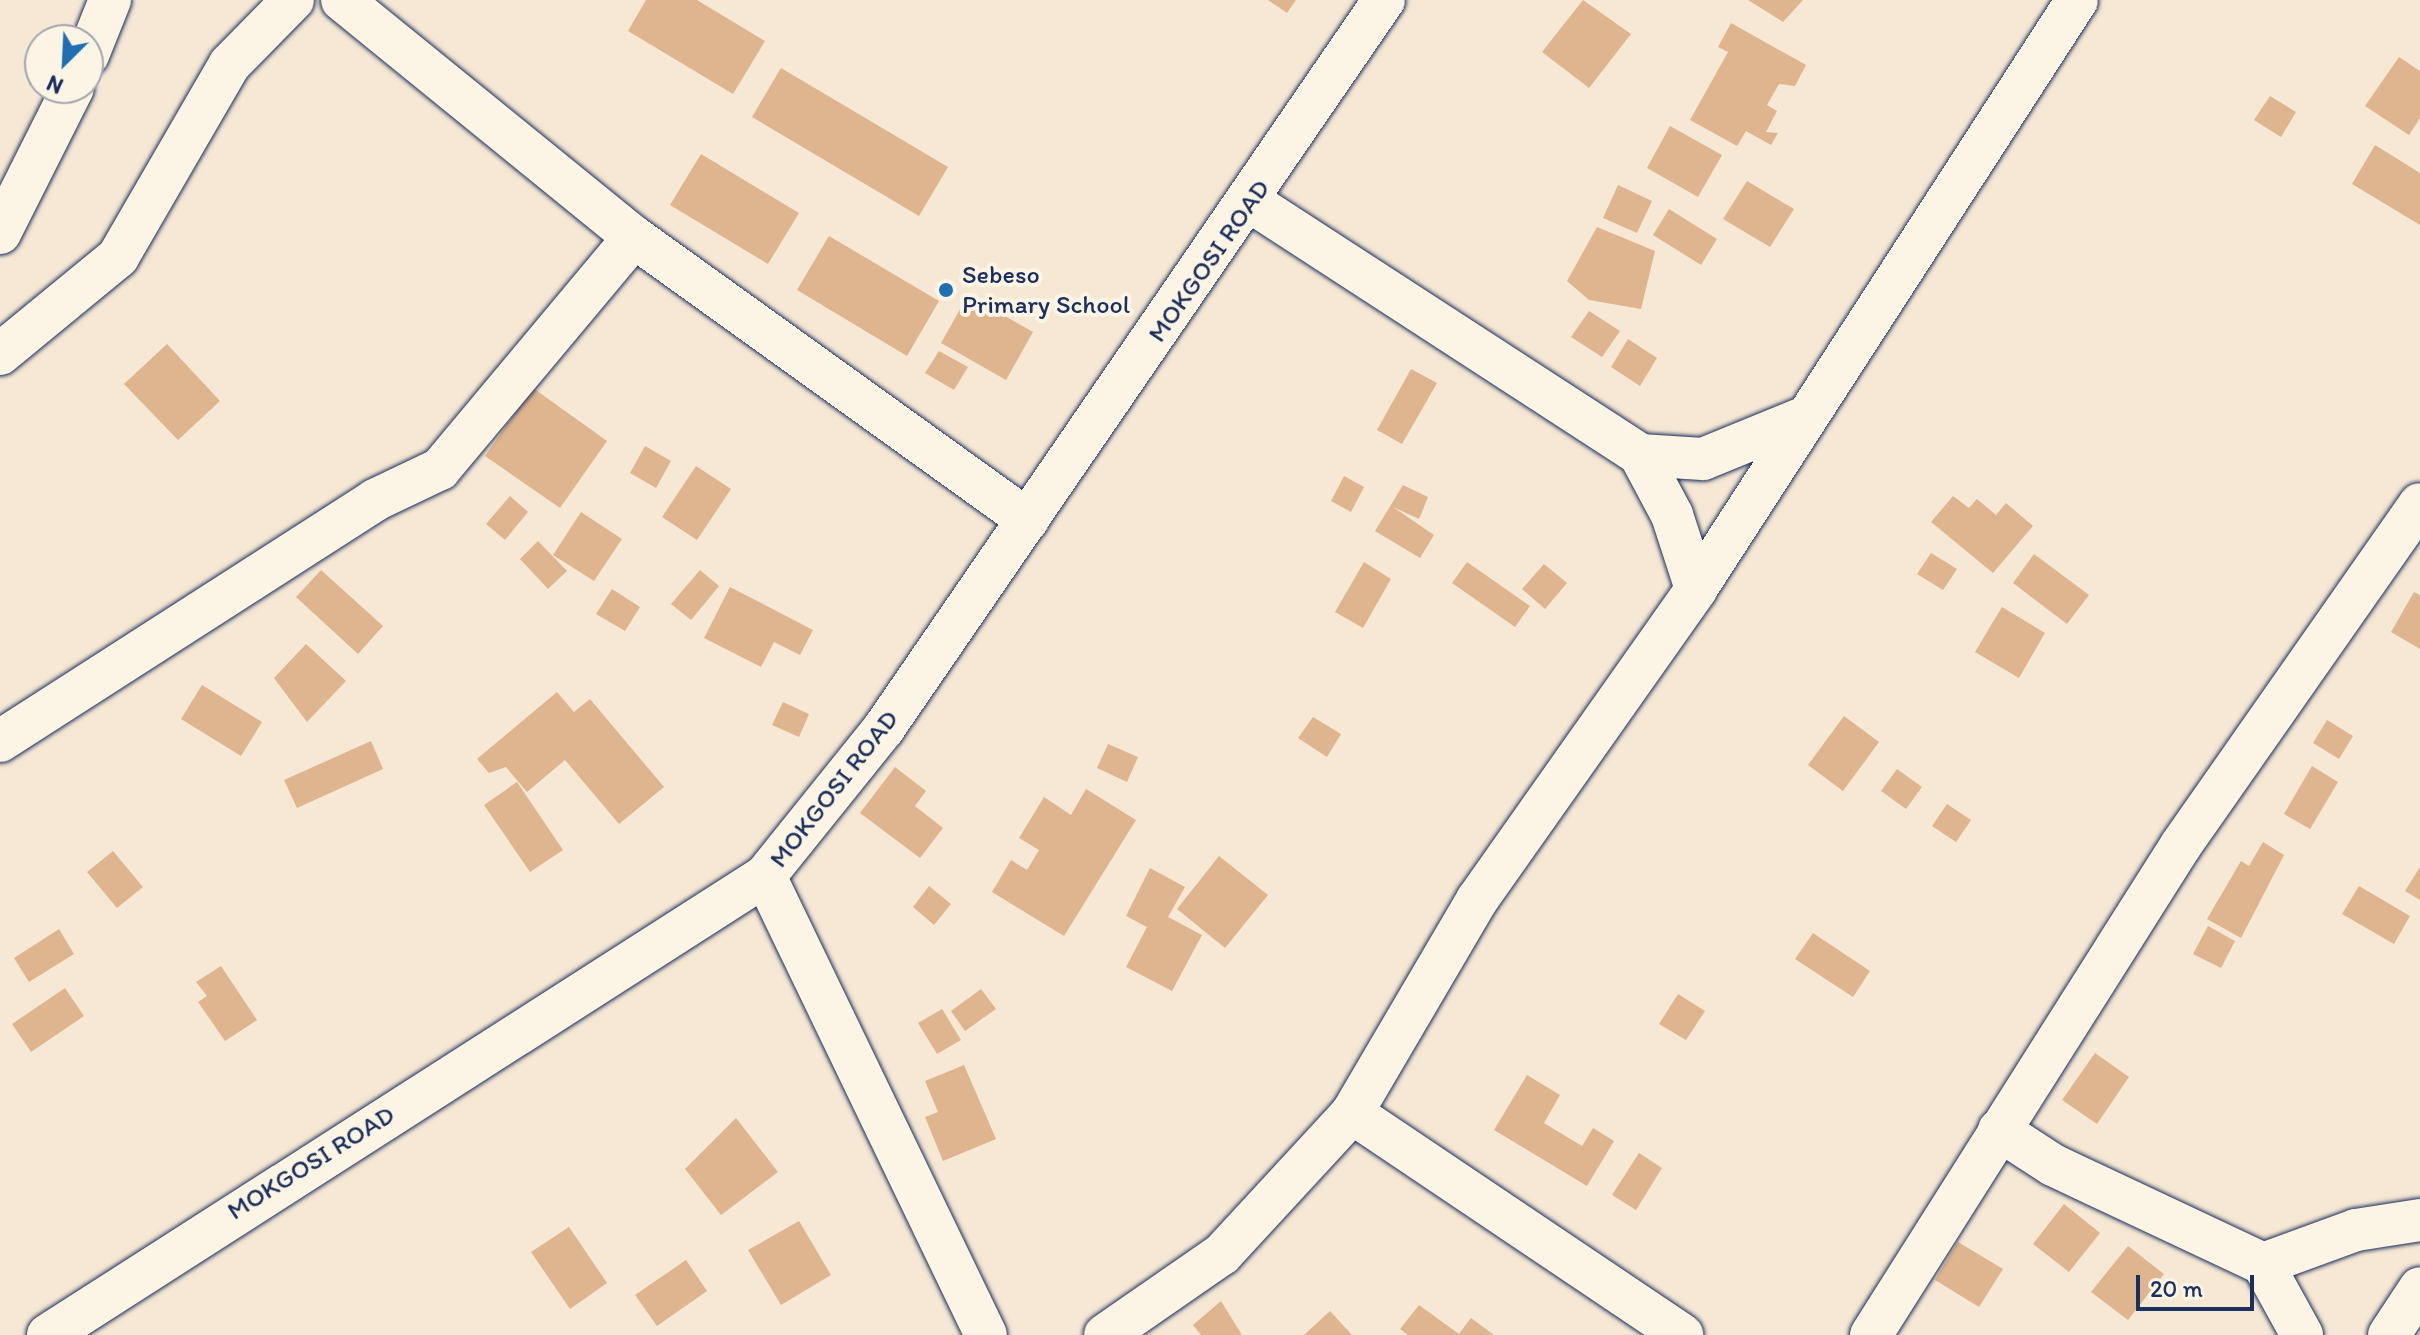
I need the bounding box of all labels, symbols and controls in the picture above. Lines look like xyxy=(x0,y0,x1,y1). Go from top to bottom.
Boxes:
north arrow xyxy=(24,24,104,104)
text: N xyxy=(43,69,67,100)
street label: MOKGOSI ROAD xyxy=(1142,174,1276,348)
place label: Sebeso Primary School xyxy=(962,259,1130,320)
marker: Sebeso Primary School xyxy=(937,281,955,299)
street label: MOKGOSI ROAD xyxy=(763,705,905,873)
street label: MOKGOSI ROAD xyxy=(222,1099,400,1227)
scale bar xyxy=(2140,1259,2258,1309)
text: 20 m xyxy=(2150,1274,2203,1303)

